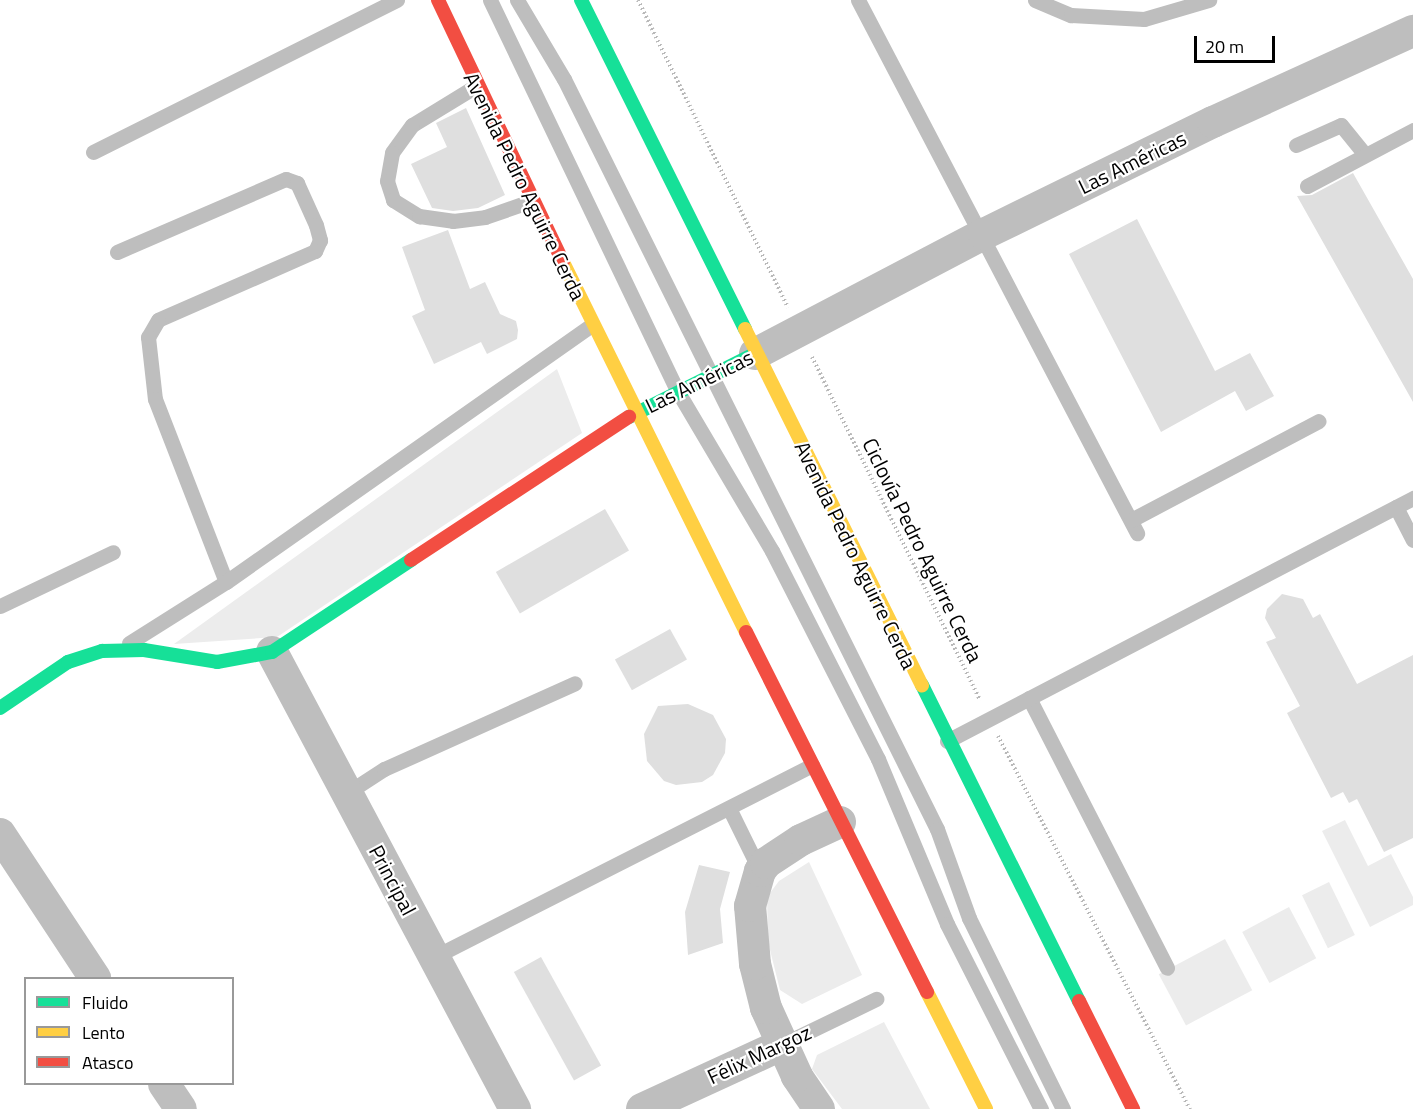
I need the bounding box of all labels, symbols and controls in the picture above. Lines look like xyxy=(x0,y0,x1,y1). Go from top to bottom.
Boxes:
scale bar xyxy=(1197,24,1278,62)
text: 20 m xyxy=(1205,33,1244,60)
street label: Avenida Pedro Aguirre Cerda xyxy=(459,68,591,304)
street label: Las Américas xyxy=(1074,125,1190,199)
street label: Las Américas xyxy=(641,344,757,418)
street label: Ciclovía Pedro Aguirre Cerda xyxy=(858,434,988,666)
street label: Avenida Pedro Aguirre Cerda xyxy=(790,437,922,673)
street label: Principal xyxy=(364,841,422,919)
legend xyxy=(24,977,234,1085)
text: Fluido xyxy=(82,989,128,1016)
text: Lento xyxy=(82,1019,125,1046)
street label: Félix Margoz xyxy=(703,1019,815,1089)
text: Atasco xyxy=(82,1049,133,1076)

